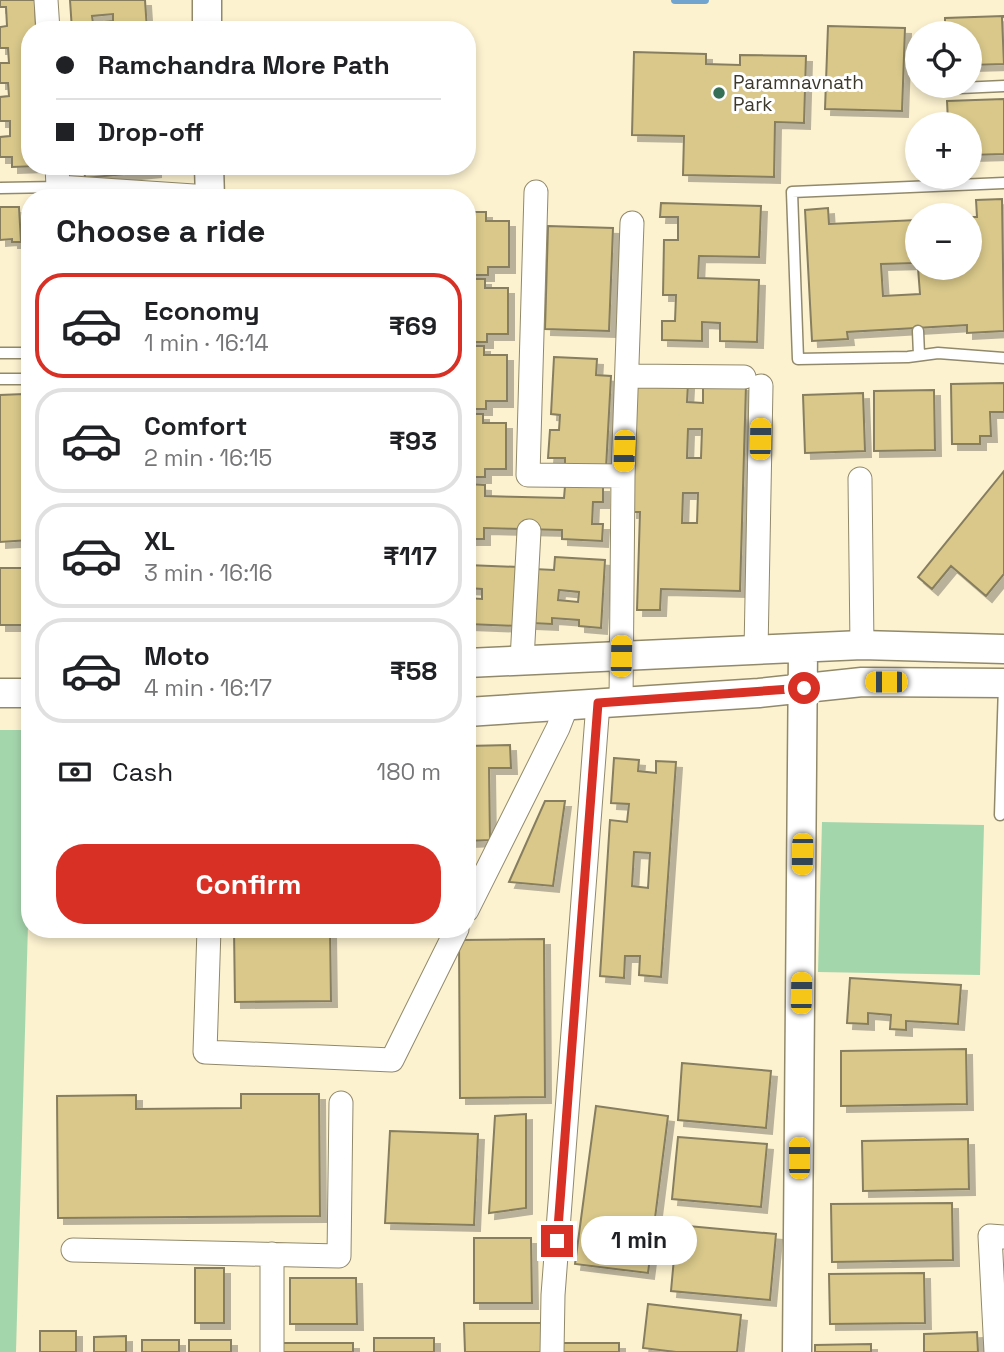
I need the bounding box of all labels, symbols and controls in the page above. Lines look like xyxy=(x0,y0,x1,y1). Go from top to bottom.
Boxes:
map controls xyxy=(905,21,982,280)
button: locate xyxy=(905,21,982,98)
text: Ramchandra More Path xyxy=(98,48,390,82)
place label: Paramnavnath Park xyxy=(733,70,864,117)
marker: Paramnavnath Park xyxy=(711,85,727,101)
button: + xyxy=(905,112,982,189)
text: Drop-off xyxy=(98,115,204,149)
button: − xyxy=(905,203,982,280)
text: Choose a ride xyxy=(56,211,266,251)
icon: car xyxy=(60,294,123,357)
text: Economy xyxy=(144,294,260,328)
text: ₹69 xyxy=(389,309,437,343)
text: 1 min · 16:14 xyxy=(144,328,269,358)
icon: car xyxy=(60,409,123,472)
text: Comfort xyxy=(144,409,247,443)
car xyxy=(750,418,771,460)
text: ₹93 xyxy=(389,424,437,458)
car xyxy=(613,430,636,472)
text: 2 min · 16:15 xyxy=(144,443,272,473)
icon: car xyxy=(60,524,123,587)
text: XL xyxy=(144,524,175,558)
text: ₹117 xyxy=(383,539,437,573)
text: 3 min · 16:16 xyxy=(144,558,273,588)
car xyxy=(611,635,632,677)
icon: car xyxy=(60,639,123,702)
text: Moto xyxy=(144,639,210,673)
text: ₹58 xyxy=(390,654,437,688)
route start xyxy=(788,672,820,704)
car xyxy=(866,672,908,693)
text: 4 min · 16:17 xyxy=(144,673,272,703)
icon: cash xyxy=(56,753,94,791)
text: Cash xyxy=(112,755,173,789)
text: 180 m xyxy=(377,757,441,787)
car xyxy=(792,833,813,875)
button: Confirm xyxy=(56,844,441,924)
car xyxy=(791,972,812,1014)
car xyxy=(789,1137,810,1179)
callout: 1 min xyxy=(582,1216,697,1266)
route end xyxy=(541,1225,573,1257)
text: 1 min xyxy=(611,1225,667,1255)

